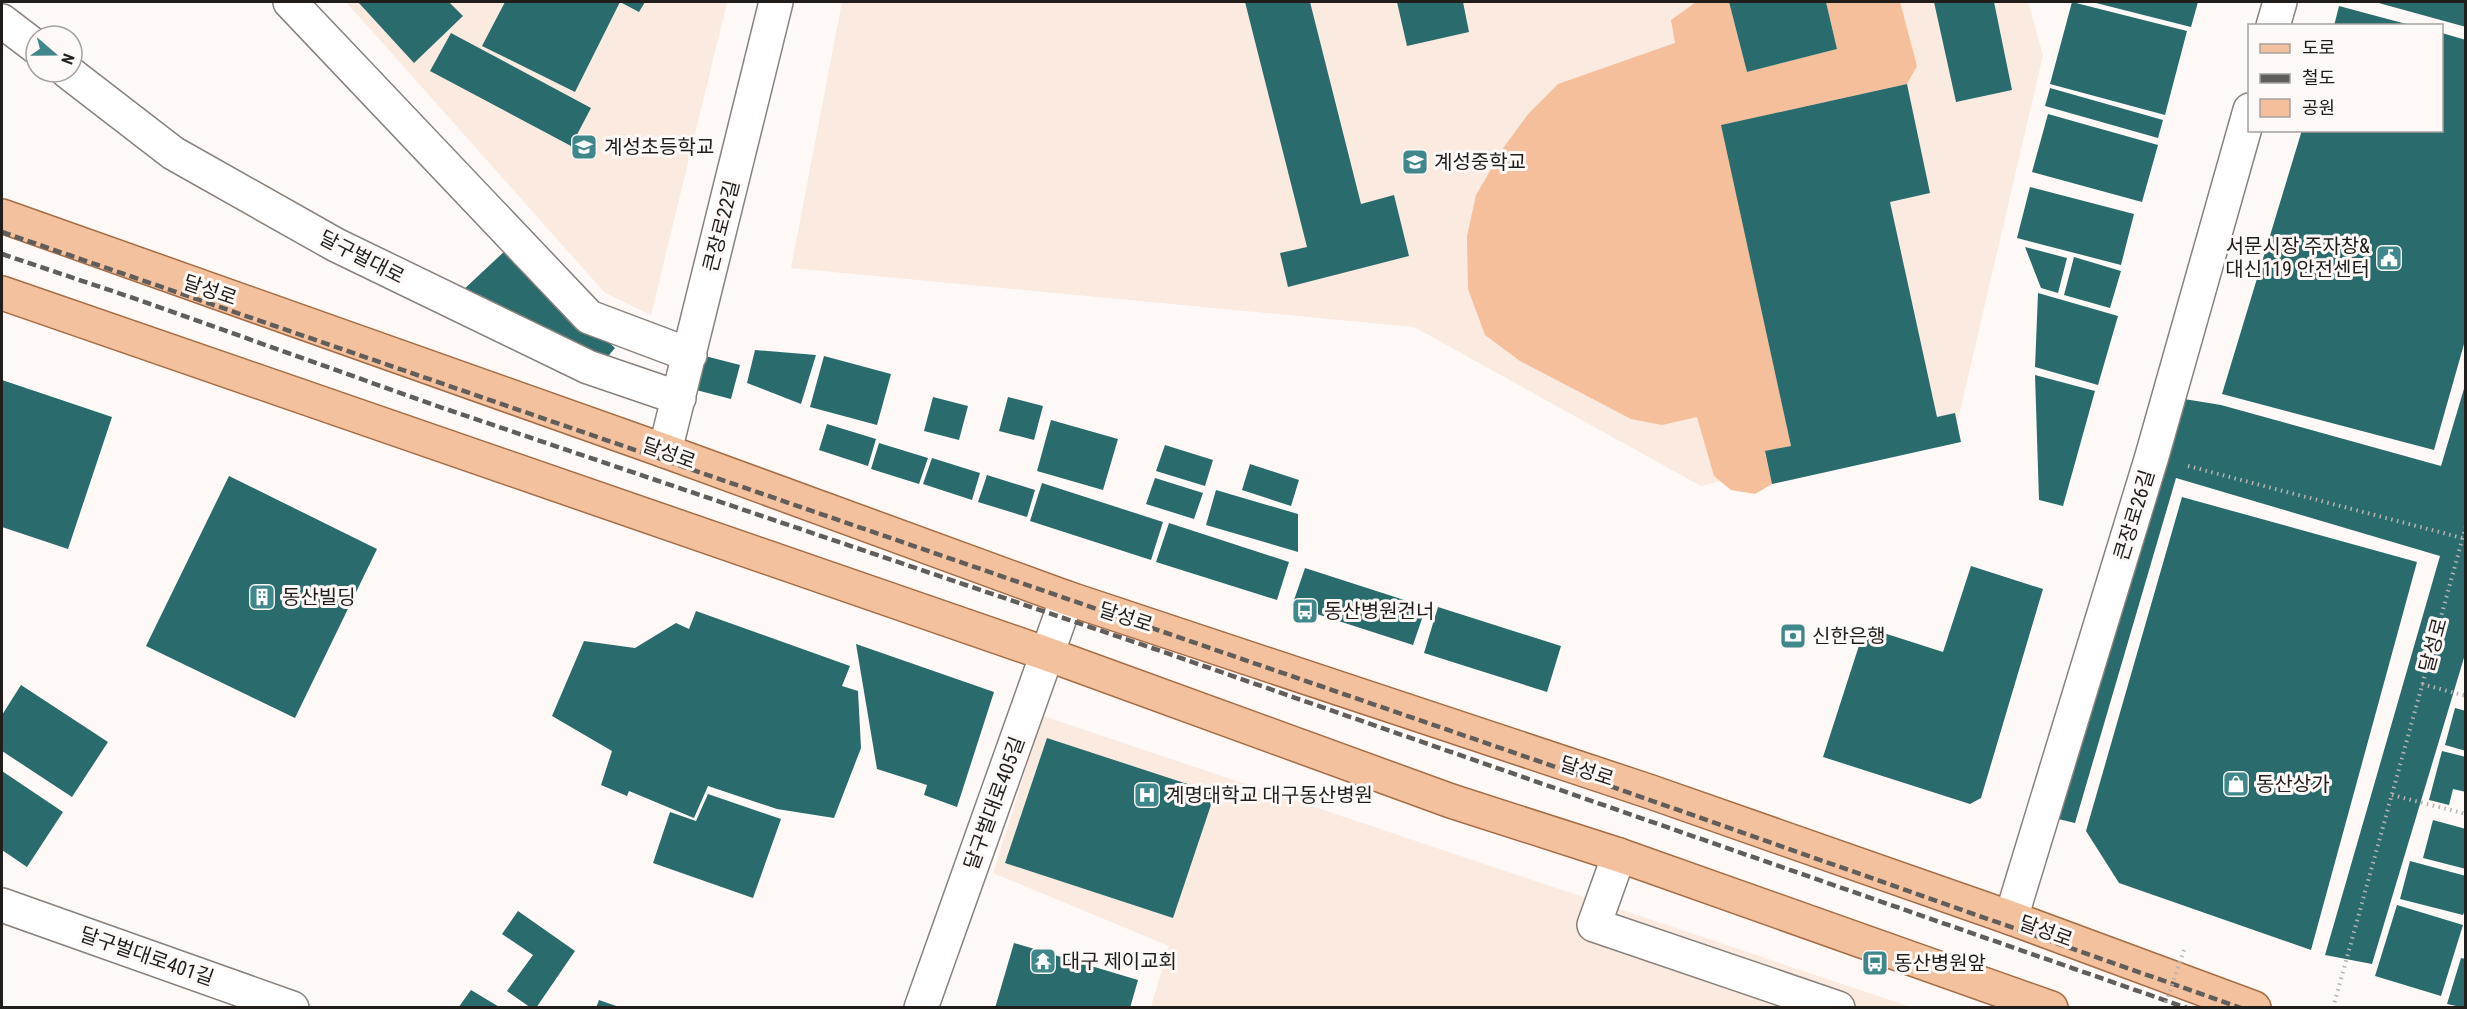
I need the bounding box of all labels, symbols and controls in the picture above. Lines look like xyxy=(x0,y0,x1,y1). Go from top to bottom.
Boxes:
north arrow xyxy=(24,24,84,84)
legend xyxy=(2248,24,2443,132)
text: 도로 xyxy=(2302,37,2335,58)
text: N xyxy=(57,51,78,67)
text: 철도 xyxy=(2302,67,2335,88)
text: 공원 xyxy=(2302,97,2335,118)
school or university icon: 계성초등학교 xyxy=(569,132,599,162)
place label: 계성초등학교 xyxy=(604,135,714,159)
school or university icon: 계성중학교 xyxy=(1400,147,1430,177)
place label: 계성중학교 xyxy=(1434,150,1526,174)
street label: 큰장로22길 xyxy=(698,178,744,274)
street label: 달구벌대로 xyxy=(316,225,408,289)
place label: 서문시장 주자창& 대신119 안전센터 xyxy=(2225,234,2370,281)
public building icon: 서문시장 주자창& 대신119 안전센터 xyxy=(2374,243,2404,273)
street label: 달성로 xyxy=(180,270,240,310)
street label: 달성로 xyxy=(639,432,699,474)
street label: 큰장로26길 xyxy=(2109,467,2159,563)
building icon: 동산빌딩 xyxy=(247,582,277,612)
place label: 동산빌딩 xyxy=(282,585,356,609)
bus stop icon: 동산병원건너 xyxy=(1290,596,1320,626)
street label: 달성로 xyxy=(1096,597,1156,637)
place label: 동산병원건너 xyxy=(1324,599,1434,623)
street label: 달성로 xyxy=(2414,615,2452,675)
bank icon: 신한은행 xyxy=(1778,621,1808,651)
place label: 신한은행 xyxy=(1812,624,1886,648)
street label: 달구벌대로405길 xyxy=(959,733,1029,873)
street label: 달성로 xyxy=(1557,751,1617,791)
shop icon: 동산상가 xyxy=(2221,769,2251,799)
place label: 동산상가 xyxy=(2256,772,2330,796)
hospital icon: 계명대학교 대구동산병원 xyxy=(1132,780,1162,810)
place label: 계명대학교 대구동산병원 xyxy=(1166,783,1373,807)
street label: 달성로 xyxy=(2016,910,2076,952)
street label: 달구벌대로401길 xyxy=(77,922,217,990)
temple icon: 대구 제이교회 xyxy=(1028,946,1058,976)
bus stop icon: 동산병원앞 xyxy=(1860,948,1890,978)
place label: 대구 제이교회 xyxy=(1062,949,1177,973)
place label: 동산병원앞 xyxy=(1894,951,1986,975)

